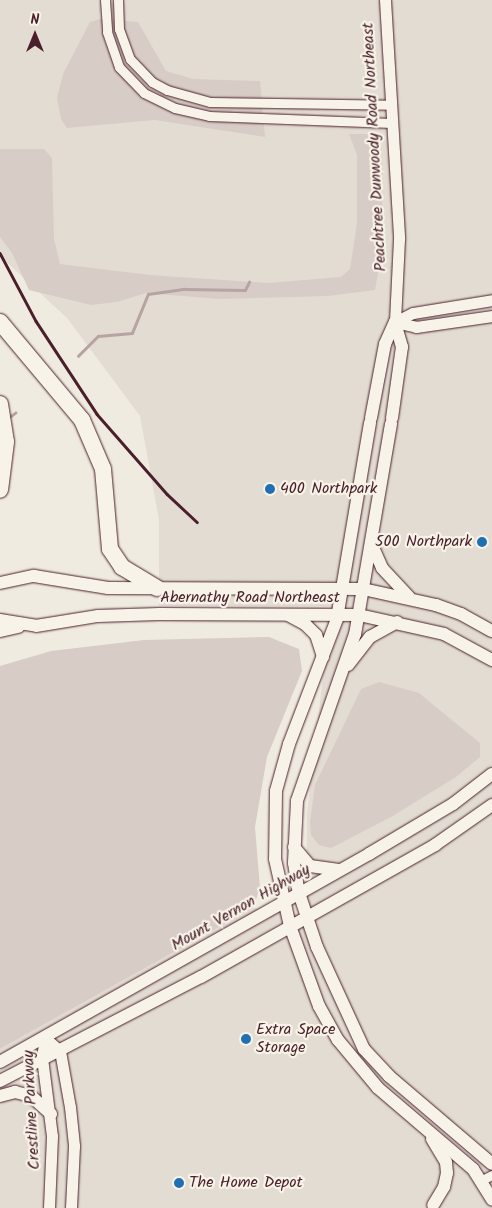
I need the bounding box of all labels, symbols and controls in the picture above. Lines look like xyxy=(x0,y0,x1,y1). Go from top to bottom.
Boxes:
text: N xyxy=(31,9,39,31)
north arrow xyxy=(10,10,60,60)
street label: Peachtree Dunwoody Road Northeast xyxy=(359,22,391,272)
place label: 400 Northpark xyxy=(280,479,377,499)
marker: 400 Northpark xyxy=(264,483,276,495)
place label: 500 Northpark xyxy=(375,532,472,552)
marker: 500 Northpark xyxy=(476,536,488,548)
street label: Abernathy Road Northeast xyxy=(160,588,340,608)
street label: Mount Vernon Highway xyxy=(168,860,314,956)
place label: Extra Space Storage xyxy=(256,1020,336,1058)
marker: Extra Space Storage xyxy=(240,1033,252,1045)
street label: Crestline Parkway xyxy=(19,1050,45,1170)
place label: The Home Depot xyxy=(189,1173,303,1193)
marker: The Home Depot xyxy=(173,1177,185,1189)

